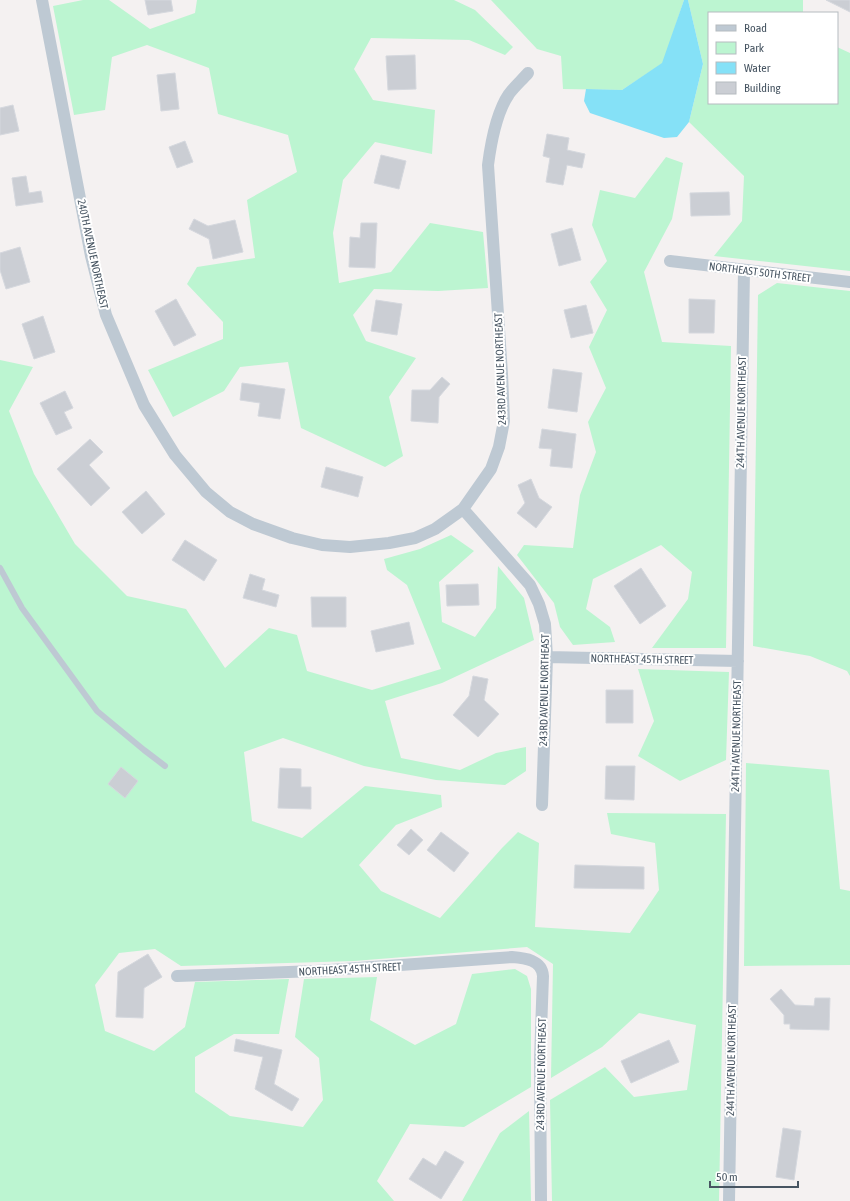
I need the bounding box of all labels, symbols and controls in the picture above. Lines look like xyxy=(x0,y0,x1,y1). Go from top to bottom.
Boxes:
legend xyxy=(708,12,838,104)
text: Road xyxy=(744,21,767,35)
text: Park xyxy=(744,41,765,55)
text: Water xyxy=(744,61,771,75)
text: Building xyxy=(744,81,782,95)
street label: 240TH AVENUE NORTHEAST xyxy=(76,198,111,310)
street label: NORTHEAST 50TH STREET xyxy=(708,260,812,284)
street label: 243RD AVENUE NORTHEAST xyxy=(492,313,508,425)
street label: 244TH AVENUE NORTHEAST xyxy=(734,356,748,468)
street label: 243RD AVENUE NORTHEAST xyxy=(537,634,551,746)
street label: NORTHEAST 45TH STREET xyxy=(590,652,694,666)
street label: 244TH AVENUE NORTHEAST xyxy=(729,680,743,792)
street label: NORTHEAST 45TH STREET xyxy=(298,960,402,978)
street label: 244TH AVENUE NORTHEAST xyxy=(724,1004,738,1116)
street label: 243RD AVENUE NORTHEAST xyxy=(534,1018,548,1130)
scale bar xyxy=(710,1163,798,1189)
text: 50 m xyxy=(716,1170,738,1184)

